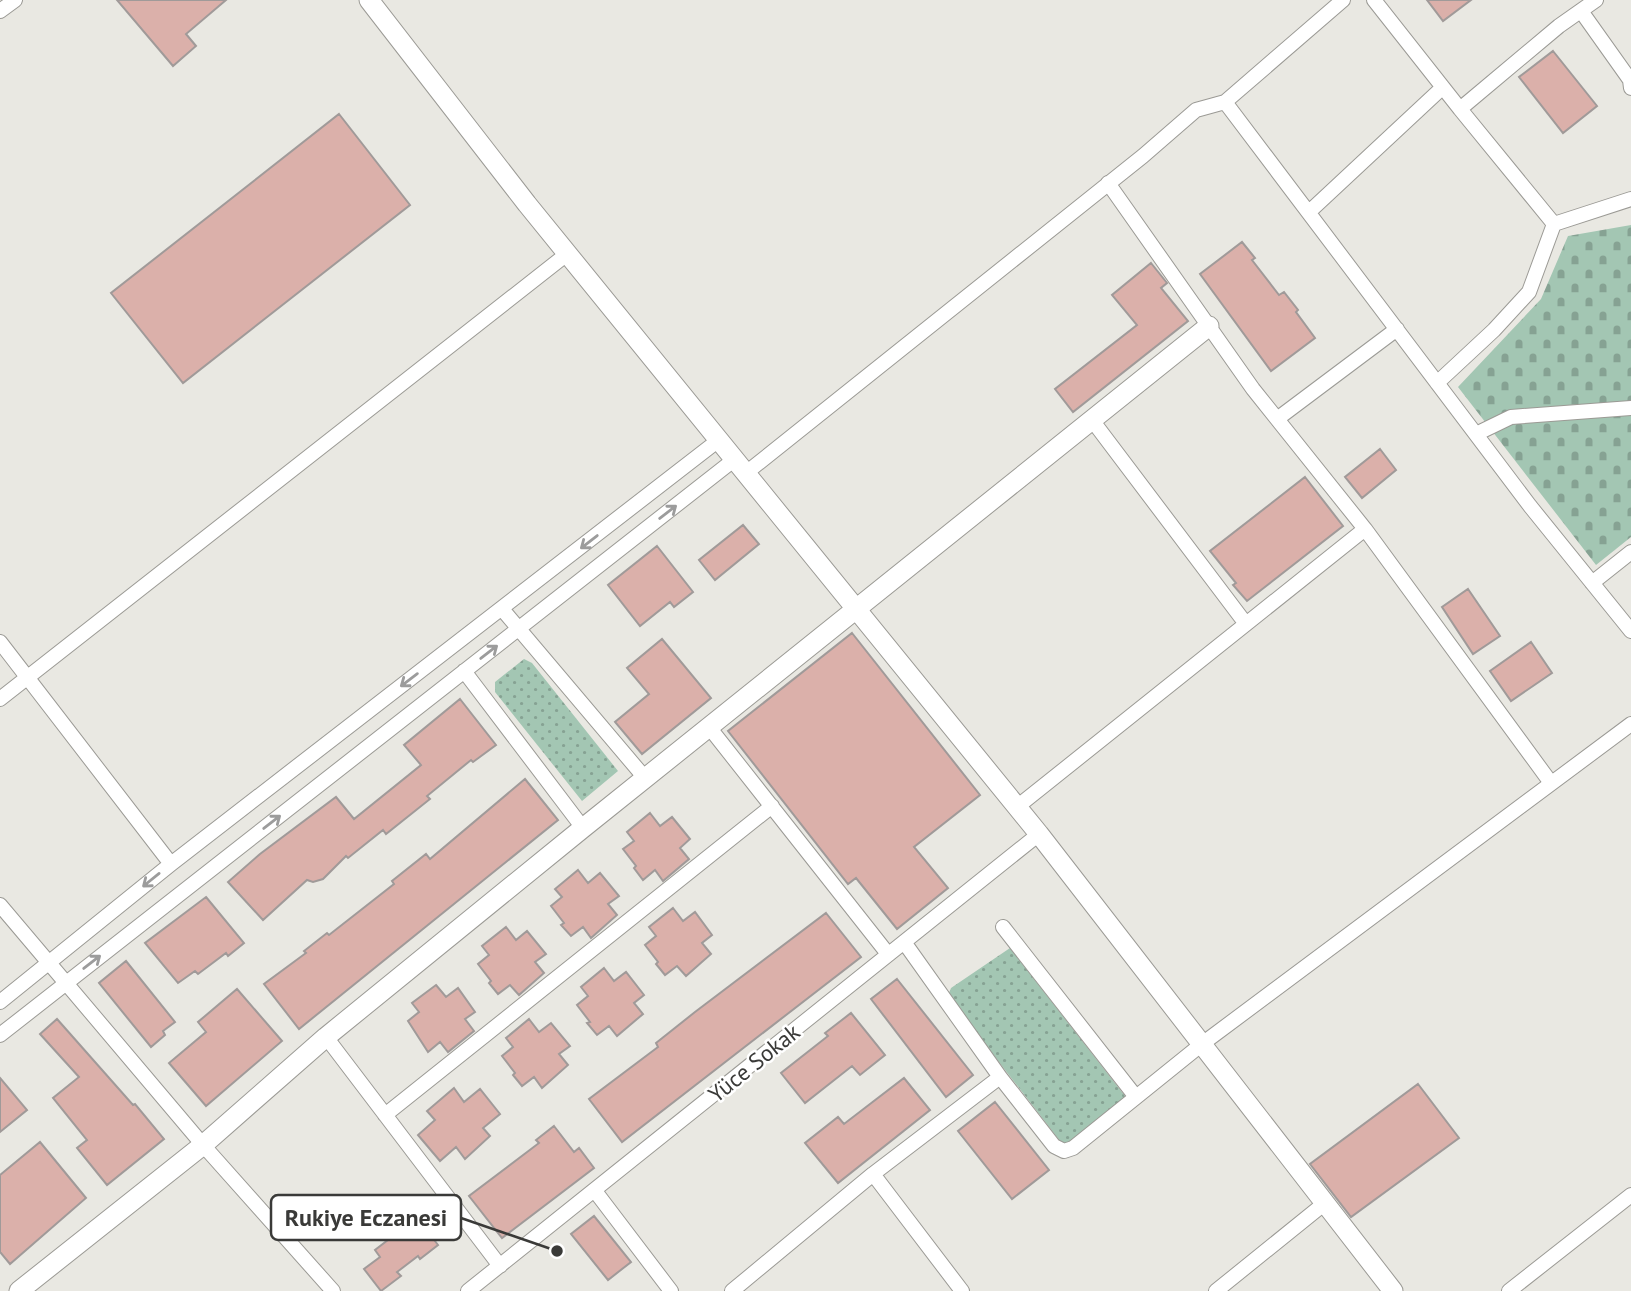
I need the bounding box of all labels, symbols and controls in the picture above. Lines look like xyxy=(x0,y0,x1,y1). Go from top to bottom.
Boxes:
one-way arrow xyxy=(659,504,677,519)
one-way arrow xyxy=(580,534,599,549)
one-way arrow xyxy=(480,644,498,659)
one-way arrow xyxy=(399,672,418,687)
one-way arrow xyxy=(262,814,280,830)
one-way arrow xyxy=(143,872,161,887)
one-way arrow xyxy=(83,955,101,970)
street label: Yüce Sokak xyxy=(702,1017,805,1108)
callout: Rukiye Eczanesi xyxy=(271,1195,461,1240)
text: Rukiye Eczanesi xyxy=(285,1202,447,1233)

